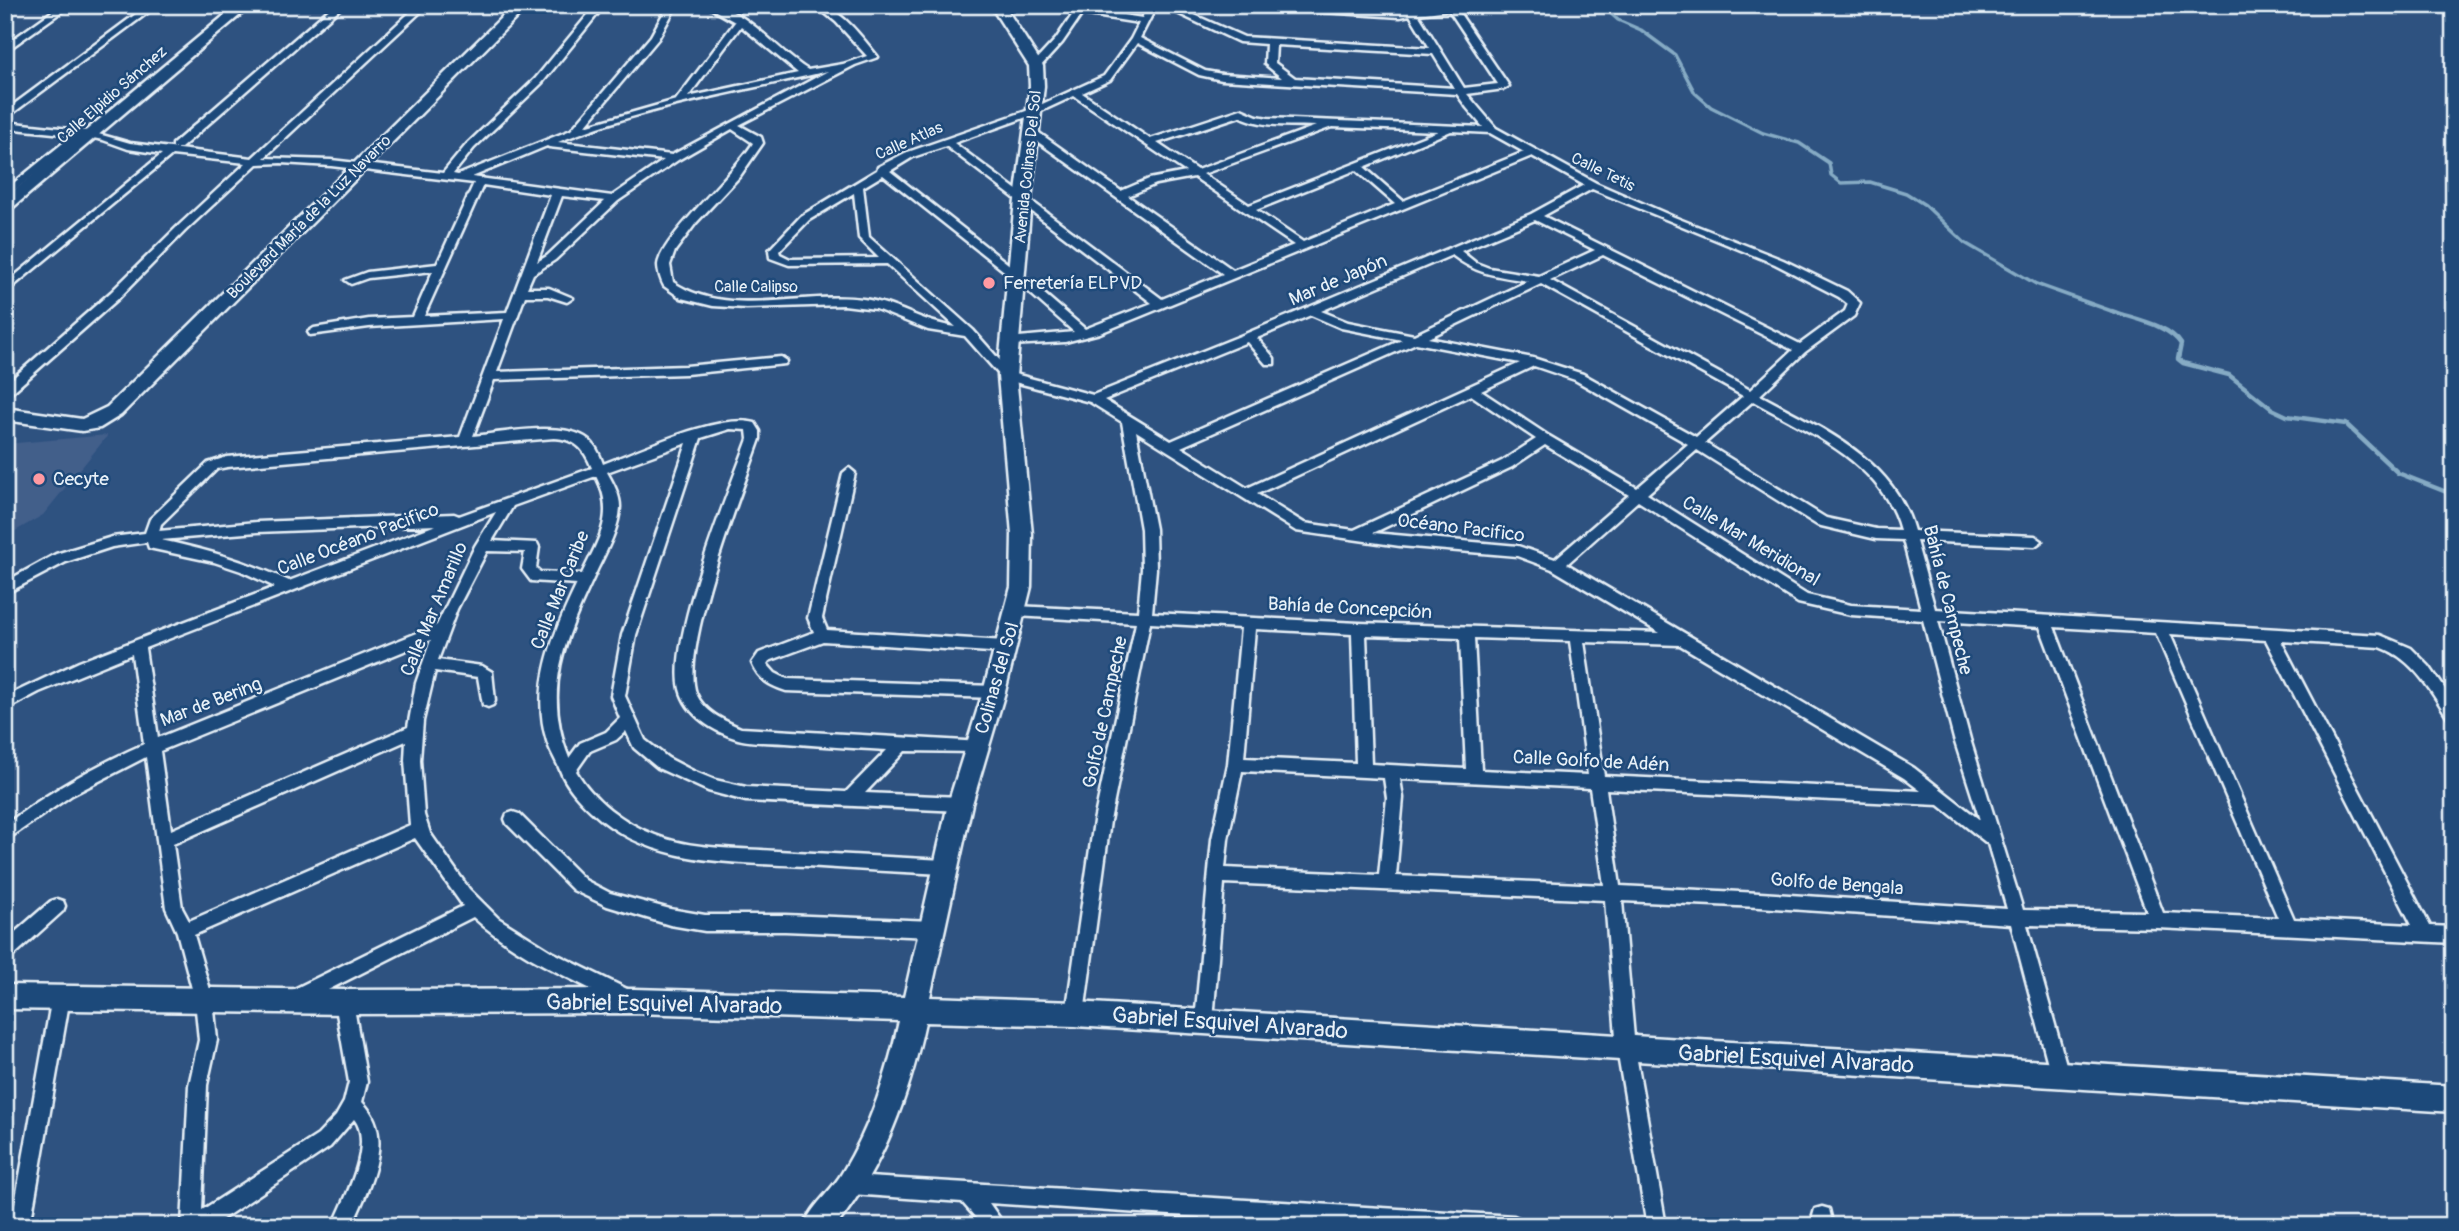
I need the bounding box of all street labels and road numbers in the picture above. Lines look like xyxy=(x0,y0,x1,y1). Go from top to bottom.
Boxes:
street label: Calle Elpidio Sánchez xyxy=(53,42,171,148)
street label: Avenida Colinas Del Sol xyxy=(1010,89,1046,245)
street label: Calle Atlas xyxy=(872,117,946,165)
street label: Boulevard María de la Luz Navarro xyxy=(223,130,396,303)
street label: Calle Tetis xyxy=(1568,148,1638,196)
street label: Mar de Japón xyxy=(1285,249,1391,311)
street label: Calle Calipso xyxy=(714,277,798,297)
street label: Calle Mar Meridional xyxy=(1678,490,1824,592)
street label: Calle Océano Pacifico xyxy=(274,497,442,581)
street label: Océano Pacifico xyxy=(1396,508,1526,548)
street label: Bahía de Campeche xyxy=(1918,523,1978,678)
street label: Calle Mar Caribe xyxy=(525,527,595,653)
street label: Calle Mar Amarillo xyxy=(395,538,473,680)
street label: Bahía de Concepción xyxy=(1267,592,1433,624)
street label: Colinas del Sol xyxy=(970,619,1024,737)
street label: Golfo de Campeche xyxy=(1077,633,1133,790)
street label: Mar de Bering xyxy=(157,672,265,732)
street label: Calle Golfo de Adén xyxy=(1512,745,1670,777)
street label: Golfo de Bengala xyxy=(1770,867,1905,901)
street label: Gabriel Esquivel Alvarado xyxy=(546,987,782,1021)
street label: Gabriel Esquivel Alvarado xyxy=(1111,1000,1349,1046)
street label: Gabriel Esquivel Alvarado xyxy=(1677,1038,1915,1080)

